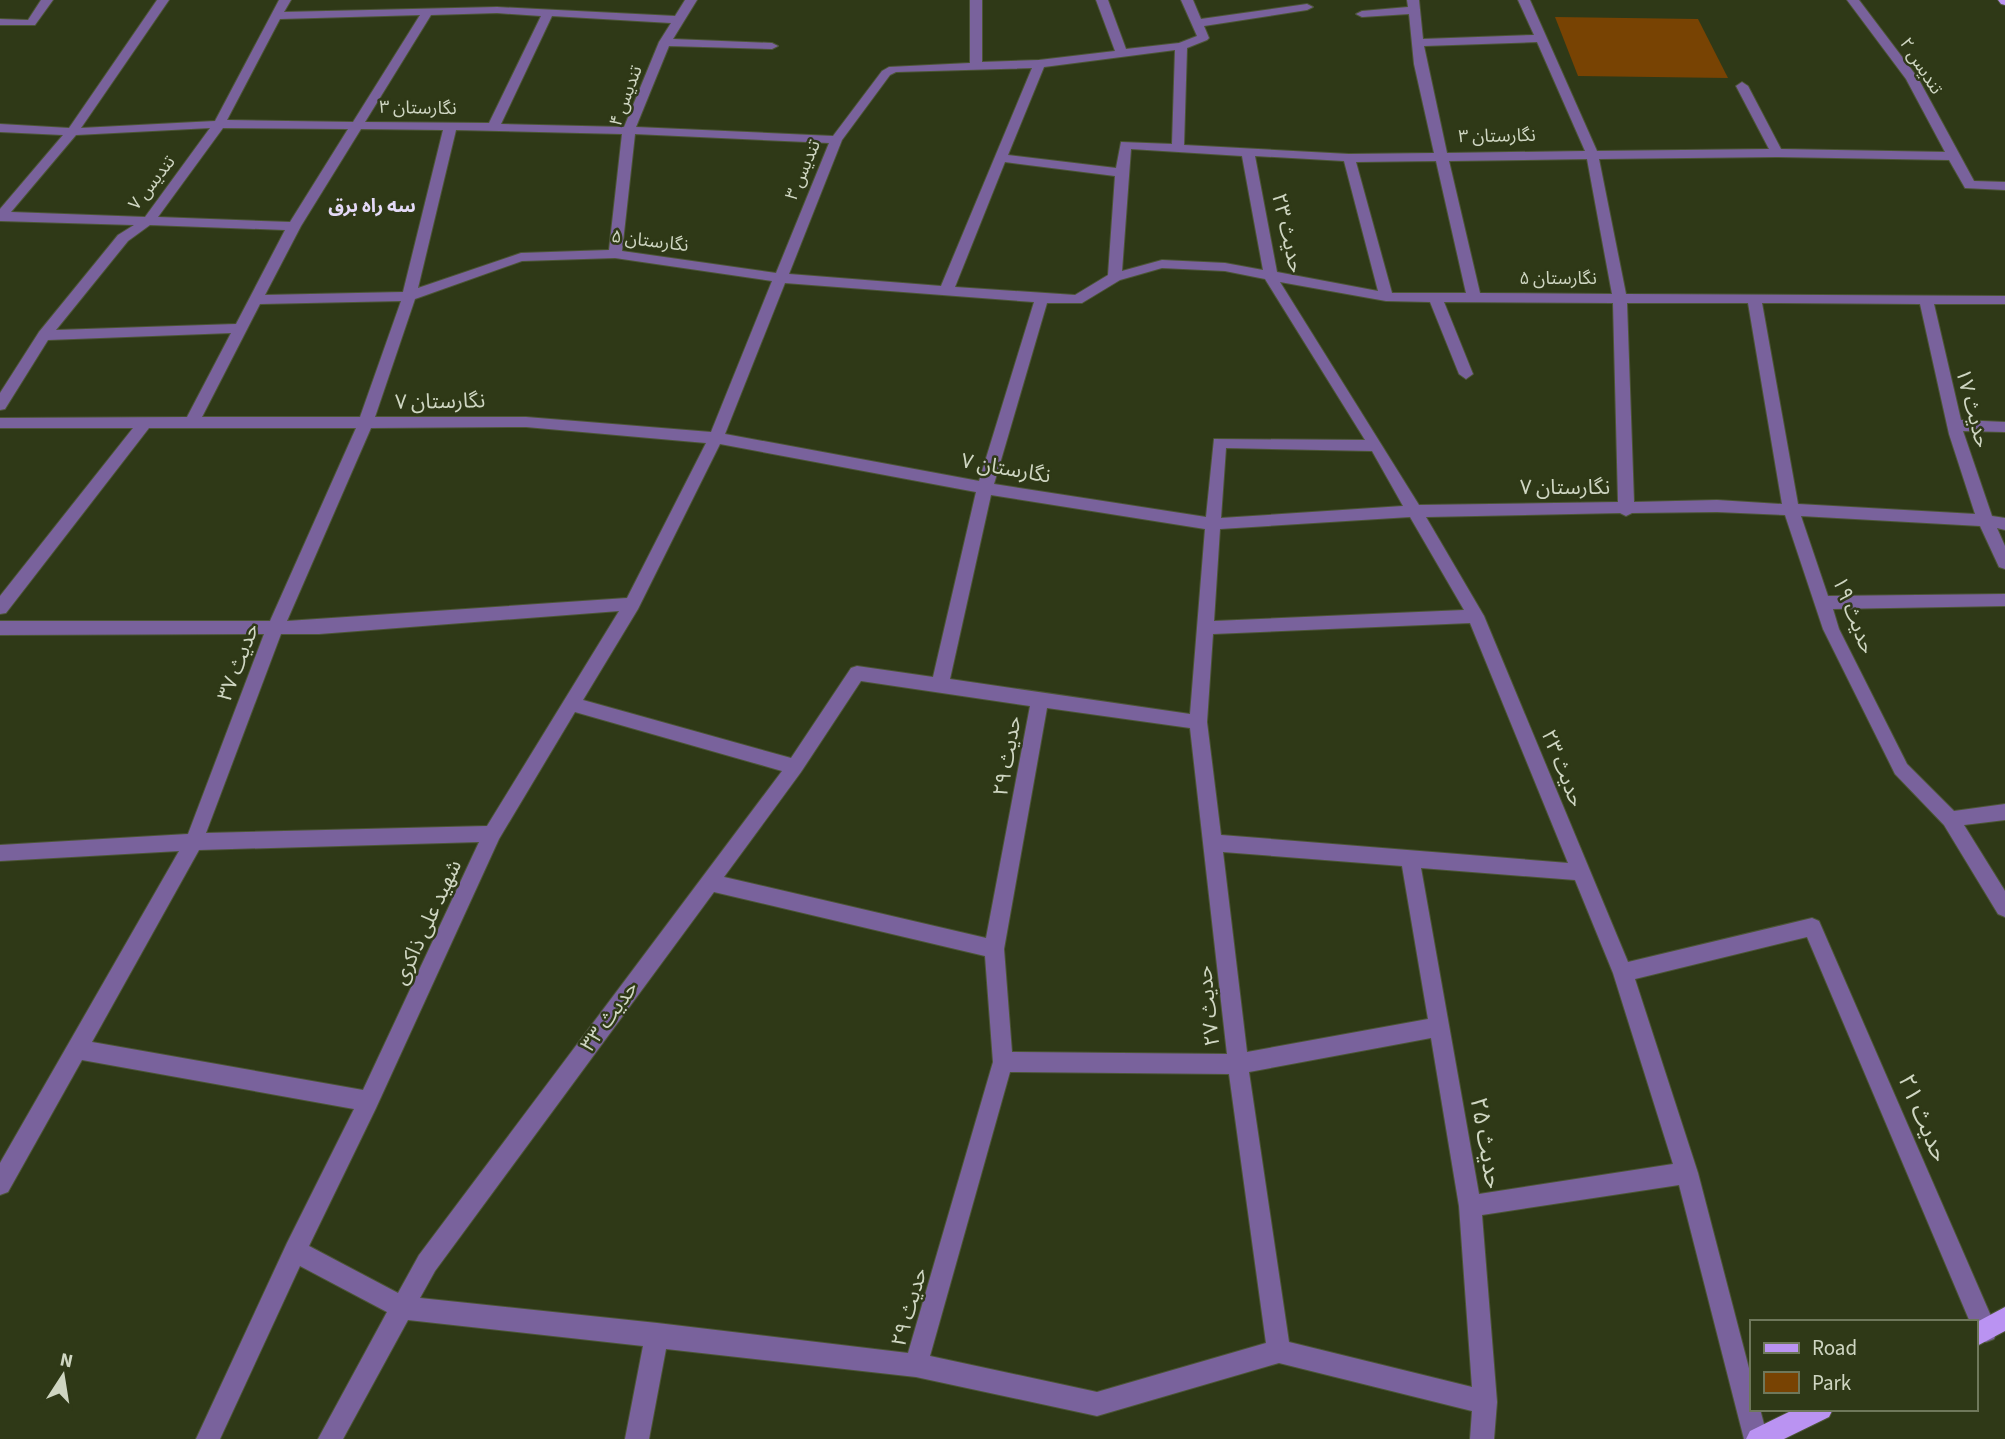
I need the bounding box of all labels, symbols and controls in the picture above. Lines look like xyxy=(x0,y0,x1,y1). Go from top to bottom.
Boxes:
street label: تندیس ۲ xyxy=(1893,33,1949,99)
street label: تندیس ۴ xyxy=(603,62,649,130)
street label: نگارستان ۳ xyxy=(379,95,457,121)
street label: نگارستان ۳ xyxy=(1458,123,1536,149)
street label: تندیس ۳ xyxy=(779,136,827,204)
street label: تندیس ۷ xyxy=(123,150,181,216)
street label: حدیث ۲۳ xyxy=(1264,190,1312,276)
district label: سه راه برق xyxy=(328,193,416,220)
street label: نگارستان ۵ xyxy=(610,224,690,258)
street label: نگارستان ۵ xyxy=(1519,266,1597,291)
street label: حدیث ۱۷ xyxy=(1948,365,1998,451)
street label: نگارستان ۷ xyxy=(394,385,486,417)
street label: نگارستان ۷ xyxy=(959,445,1053,491)
street label: نگارستان ۷ xyxy=(1520,472,1610,502)
street label: حدیث ۱۹ xyxy=(1825,572,1883,658)
street label: حدیث ۳۷ xyxy=(209,619,267,705)
street label: حدیث ۲۹ xyxy=(985,714,1029,798)
street label: حدیث ۲۳ xyxy=(1534,725,1592,811)
street label: شهید علی ذاکری xyxy=(385,855,469,989)
street label: حدیث ۲۷ xyxy=(1189,964,1227,1048)
street label: حدیث ۳۳ xyxy=(573,974,645,1058)
street label: حدیث ۲۱ xyxy=(1889,1069,1957,1167)
street label: حدیث ۲۵ xyxy=(1461,1094,1511,1192)
street label: حدیث ۲۹ xyxy=(883,1264,935,1350)
legend xyxy=(1750,1320,1977,1411)
text: Road xyxy=(1812,1333,1857,1363)
north arrow xyxy=(28,1341,98,1411)
text: N xyxy=(57,1346,75,1375)
text: Park xyxy=(1812,1368,1852,1398)

